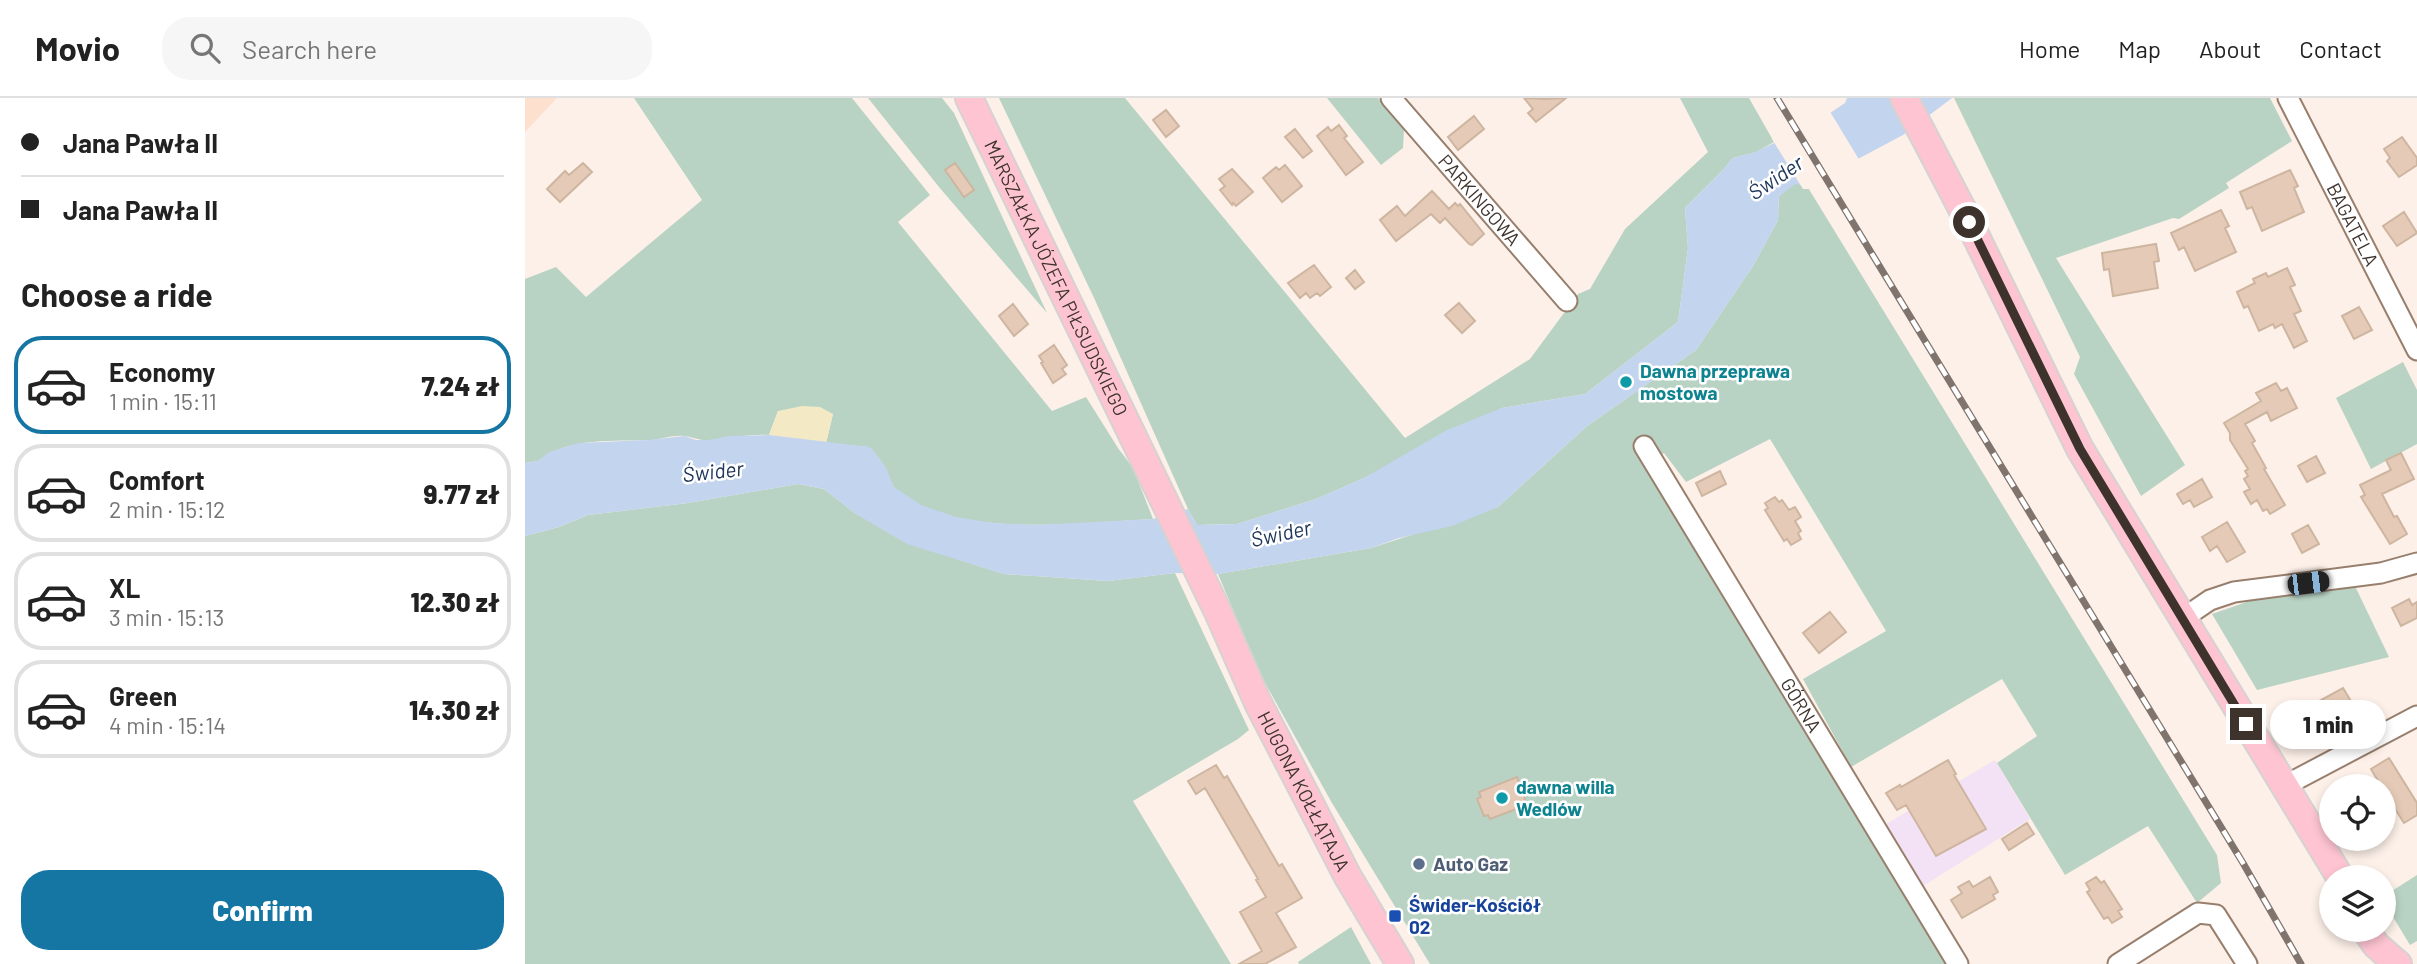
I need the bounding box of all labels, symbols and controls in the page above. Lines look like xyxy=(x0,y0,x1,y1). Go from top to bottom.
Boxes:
search box xyxy=(162,17,652,80)
text: Movio xyxy=(35,28,120,68)
icon: search xyxy=(186,29,224,67)
text: Search here xyxy=(242,33,377,64)
text: Home xyxy=(2019,34,2080,63)
text: Map xyxy=(2118,34,2161,63)
text: About xyxy=(2199,34,2261,63)
text: Contact xyxy=(2299,34,2382,63)
text: Jana Pawła II xyxy=(63,127,218,158)
street label: MARSZAŁKA JÓZEFA PIŁSUDSKIEGO xyxy=(980,136,1133,419)
street label: PARKINGOWA xyxy=(1434,149,1526,250)
water label: Świder xyxy=(1743,149,1808,204)
street label: BAGATELA xyxy=(2322,179,2384,270)
text: Jana Pawła II xyxy=(63,194,218,225)
route start xyxy=(1953,206,1985,238)
text: Choose a ride xyxy=(21,275,213,313)
icon: car xyxy=(25,354,88,417)
text: Economy xyxy=(109,356,215,387)
place label: Dawna przeprawa mostowa xyxy=(1640,359,1790,404)
text: 7.24 zł xyxy=(421,370,500,401)
marker: Dawna przeprawa mostowa xyxy=(1618,374,1634,390)
text: 1 min · 15:11 xyxy=(109,387,217,415)
water label: Świder xyxy=(681,455,745,486)
icon: car xyxy=(25,462,88,525)
text: Comfort xyxy=(109,464,205,495)
text: 9.77 zł xyxy=(424,478,500,509)
text: 2 min · 15:12 xyxy=(109,495,225,523)
water label: Świder xyxy=(1248,514,1314,551)
icon: car xyxy=(25,570,88,633)
car xyxy=(2286,570,2331,596)
text: XL xyxy=(109,572,140,603)
text: 12.30 zł xyxy=(411,586,500,617)
text: 3 min · 15:13 xyxy=(109,603,224,631)
street label: GÓRNA xyxy=(1776,673,1827,736)
icon: car xyxy=(25,678,88,741)
text: Green xyxy=(109,680,177,711)
text: 14.30 zł xyxy=(409,694,500,725)
callout: 1 min xyxy=(2271,700,2386,748)
street label: HUGONA KOŁŁĄTAJA xyxy=(1253,707,1355,875)
route end xyxy=(2230,708,2262,740)
text: 1 min xyxy=(2303,710,2353,738)
text: 4 min · 15:14 xyxy=(109,711,226,739)
map controls xyxy=(2319,774,2396,942)
button: locate xyxy=(2319,774,2396,851)
place label: dawna willa Wedlów xyxy=(1516,775,1615,820)
marker: dawna willa Wedlów xyxy=(1494,790,1510,806)
place label: Auto Gaz xyxy=(1433,852,1508,875)
marker: Auto Gaz xyxy=(1411,856,1427,872)
button: layers xyxy=(2319,865,2396,942)
button: Confirm xyxy=(21,870,504,950)
place label: Świder-Kościół 02 xyxy=(1409,893,1541,938)
marker: Świder-Kościół 02 xyxy=(1387,908,1403,924)

